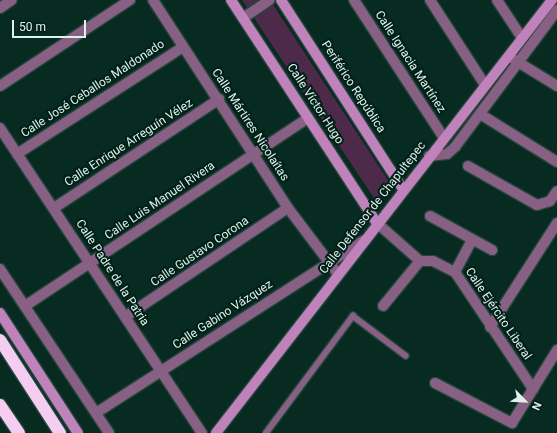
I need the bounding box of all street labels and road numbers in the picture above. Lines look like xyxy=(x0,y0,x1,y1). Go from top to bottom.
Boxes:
street label: Calle Ignacia Martínez xyxy=(372,8,448,116)
street label: Calle José Ceballos Maldonado xyxy=(19,37,167,141)
street label: Periférico República xyxy=(318,38,388,136)
street label: Calle Víctor Hugo xyxy=(284,61,346,147)
street label: Calle Mártires Nicolaítas xyxy=(208,66,292,184)
street label: Calle Enrique Arreguín Vélez xyxy=(62,96,196,190)
street label: Calle Defensor de Chapultepec xyxy=(317,139,429,277)
street label: Calle Luis Manuel Rivera xyxy=(102,159,218,243)
street label: Calle Gustavo Corona xyxy=(148,214,252,290)
street label: Calle Padre de la Patria xyxy=(72,217,152,329)
street label: Calle Ejército Liberal xyxy=(462,265,534,363)
street label: Calle Gabino Vázquez xyxy=(171,277,275,353)

